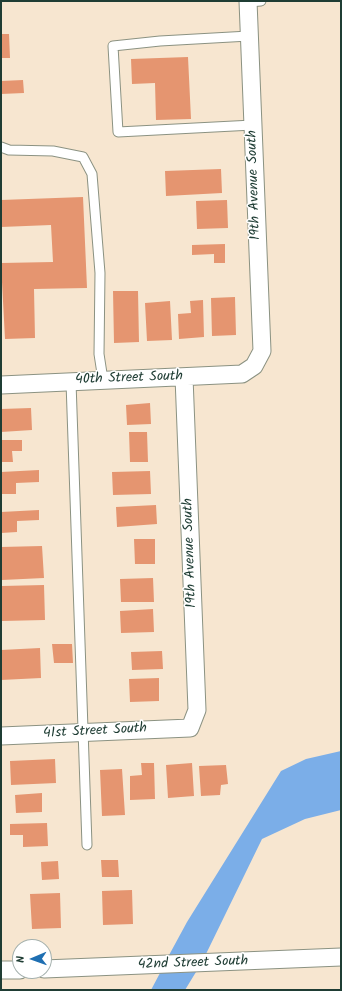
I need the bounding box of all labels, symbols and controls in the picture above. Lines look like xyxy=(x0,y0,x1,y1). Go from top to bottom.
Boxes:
street label: 19th Avenue South xyxy=(245,130,265,240)
street label: 40th Street South xyxy=(75,369,183,389)
street label: 19th Avenue South xyxy=(181,498,201,608)
street label: 41st Street South xyxy=(43,721,147,743)
north arrow xyxy=(12,939,52,979)
street label: 42nd Street South xyxy=(138,954,248,974)
text: N xyxy=(12,956,30,963)

